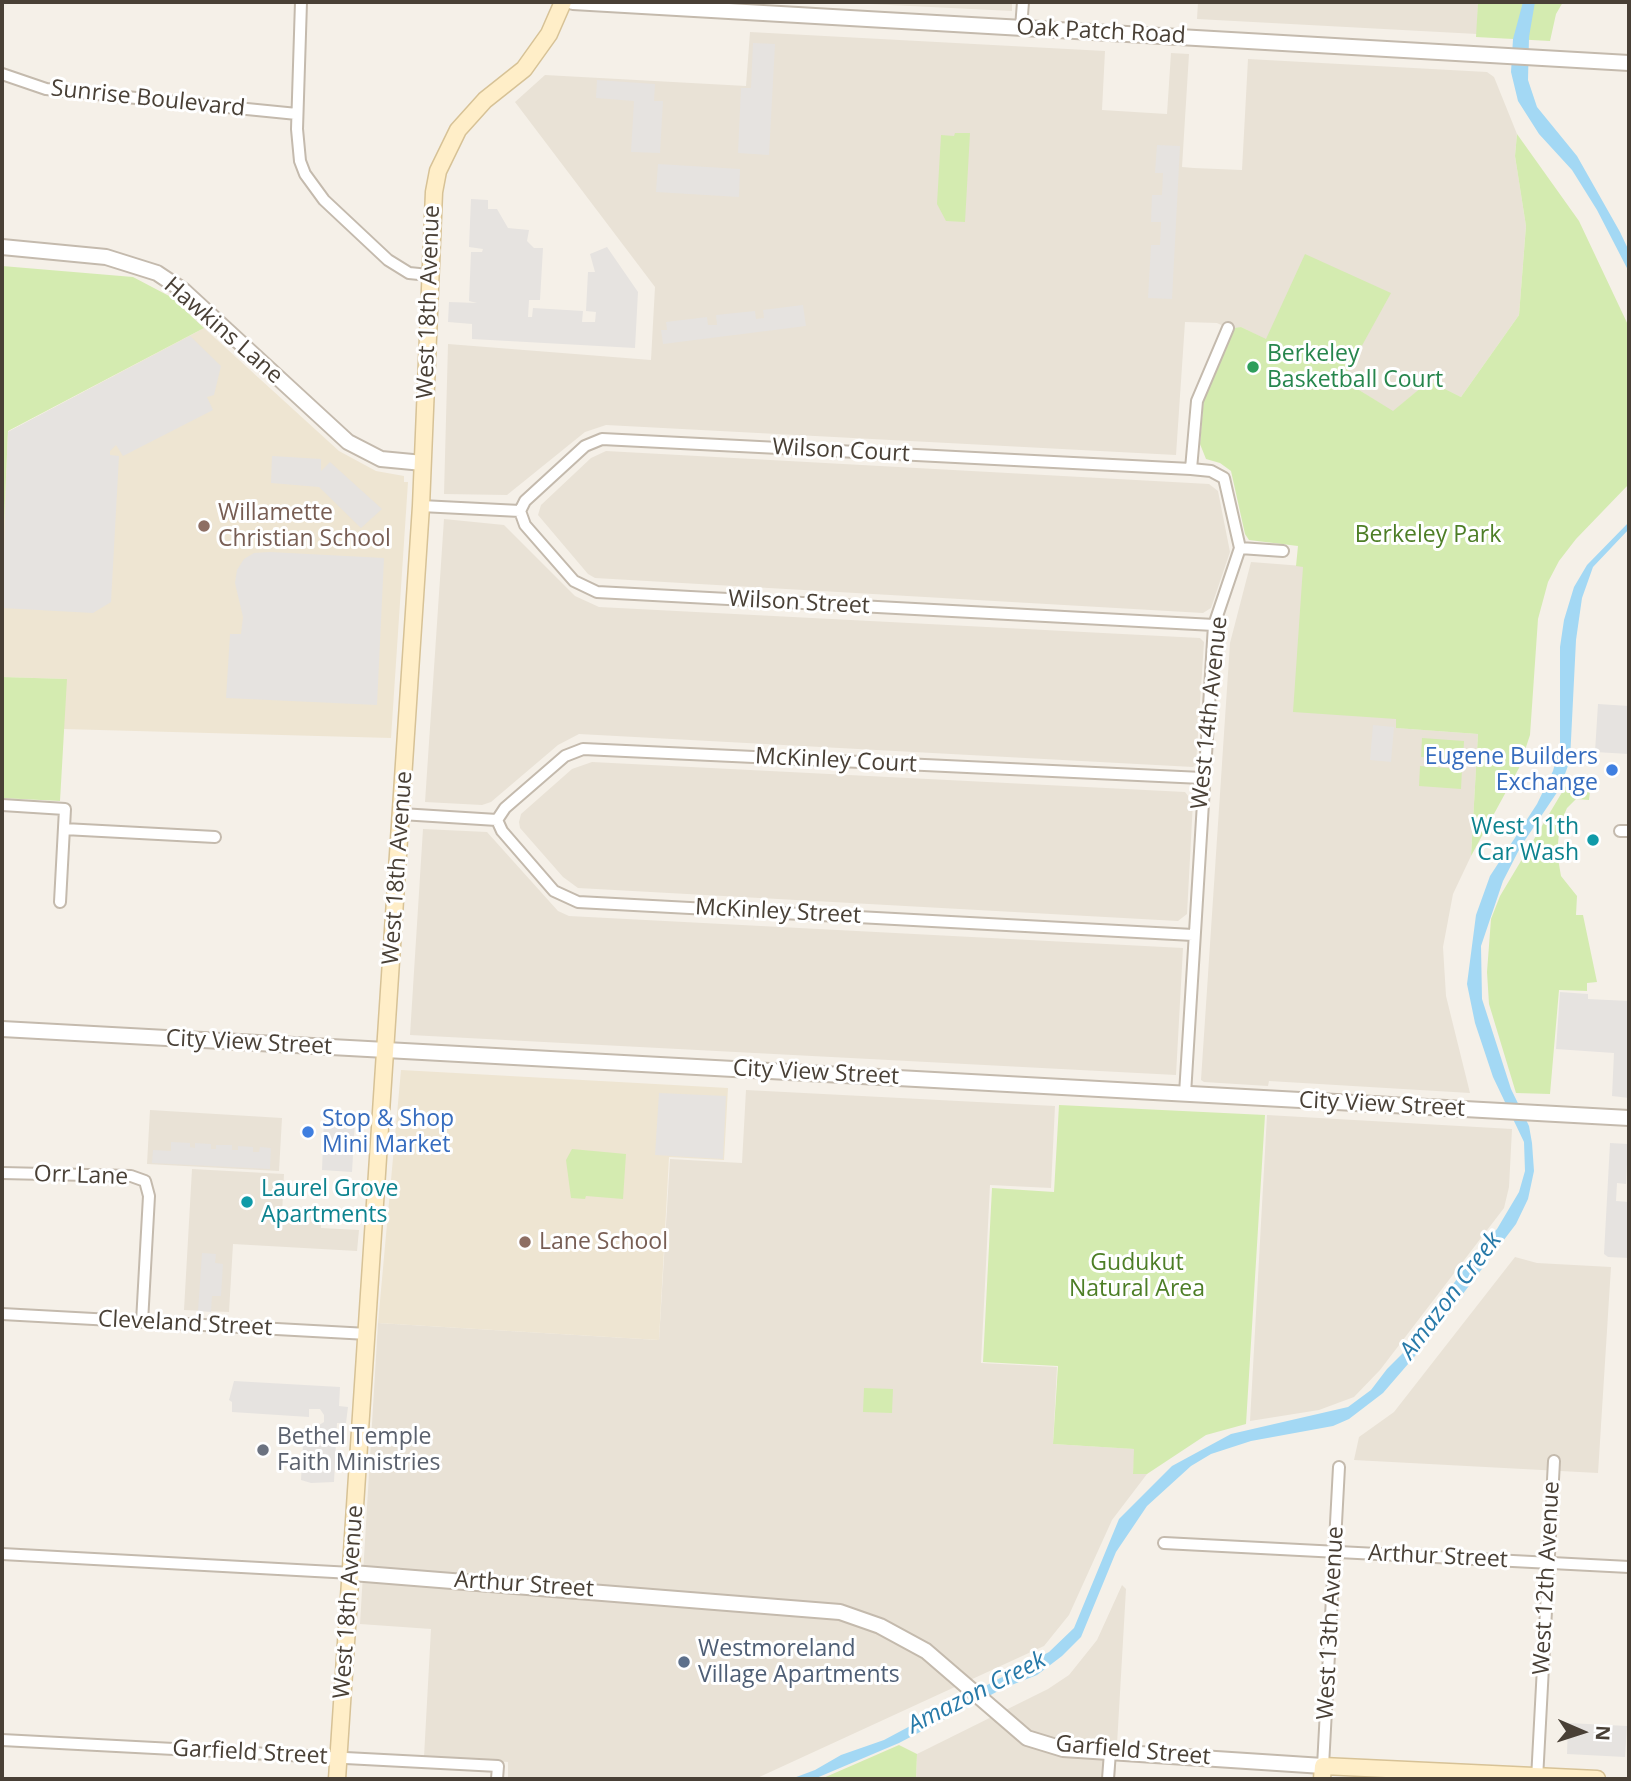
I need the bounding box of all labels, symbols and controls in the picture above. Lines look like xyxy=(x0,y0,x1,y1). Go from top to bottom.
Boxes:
street label: Oak Patch Road xyxy=(1016,14,1186,50)
street label: Sunrise Boulevard xyxy=(50,75,246,123)
street label: West 18th Avenue xyxy=(412,205,446,399)
street label: Hawkins Lane xyxy=(158,272,288,390)
place label: Berkeley Basketball Court xyxy=(1267,340,1443,394)
marker: Berkeley Basketball Court xyxy=(1245,359,1261,375)
street label: Wilson Court xyxy=(771,434,911,468)
place label: Willamette Christian School xyxy=(218,499,391,553)
marker: Willamette Christian School xyxy=(196,518,212,534)
park label: Berkeley Park xyxy=(1355,521,1501,549)
street label: Wilson Street xyxy=(727,586,871,620)
street label: West 14th Avenue xyxy=(1186,615,1234,811)
street label: McKinley Court xyxy=(754,743,918,779)
place label: Eugene Builders Exchange xyxy=(1425,743,1598,797)
marker: Eugene Builders Exchange xyxy=(1604,762,1620,778)
street label: West 18th Avenue xyxy=(377,770,419,966)
place label: West 11th Car Wash xyxy=(1471,813,1579,867)
marker: West 11th Car Wash xyxy=(1585,832,1601,848)
street label: McKinley Street xyxy=(694,894,862,930)
street label: City View Street xyxy=(165,1025,333,1061)
street label: City View Street xyxy=(732,1055,900,1091)
street label: City View Street xyxy=(1298,1087,1466,1123)
place label: Stop & Shop Mini Market xyxy=(322,1105,454,1159)
marker: Stop & Shop Mini Market xyxy=(300,1124,316,1140)
street label: Orr Lane xyxy=(33,1161,129,1191)
place label: Laurel Grove Apartments xyxy=(261,1175,398,1229)
marker: Laurel Grove Apartments xyxy=(239,1194,255,1210)
water label: Amazon Creek xyxy=(1394,1227,1508,1365)
place label: Lane School xyxy=(539,1228,668,1256)
marker: Lane School xyxy=(517,1234,533,1250)
park label: Gudukut Natural Area xyxy=(1069,1249,1205,1303)
street label: Cleveland Street xyxy=(97,1306,273,1342)
place label: Bethel Temple Faith Ministries xyxy=(277,1423,440,1477)
marker: Bethel Temple Faith Ministries xyxy=(255,1442,271,1458)
street label: West 12th Avenue xyxy=(1528,1480,1566,1676)
street label: West 18th Avenue xyxy=(328,1504,370,1700)
street label: West 13th Avenue xyxy=(1312,1525,1350,1721)
street label: Arthur Street xyxy=(1367,1540,1509,1574)
street label: Arthur Street xyxy=(453,1566,595,1604)
place label: Westmoreland Village Apartments xyxy=(698,1635,900,1689)
water label: Amazon Creek xyxy=(903,1646,1051,1740)
marker: Westmoreland Village Apartments xyxy=(676,1654,692,1670)
north arrow xyxy=(1547,1697,1617,1767)
text: N xyxy=(1590,1725,1616,1741)
street label: Garfield Street xyxy=(1054,1730,1212,1772)
street label: Garfield Street xyxy=(172,1735,328,1771)

